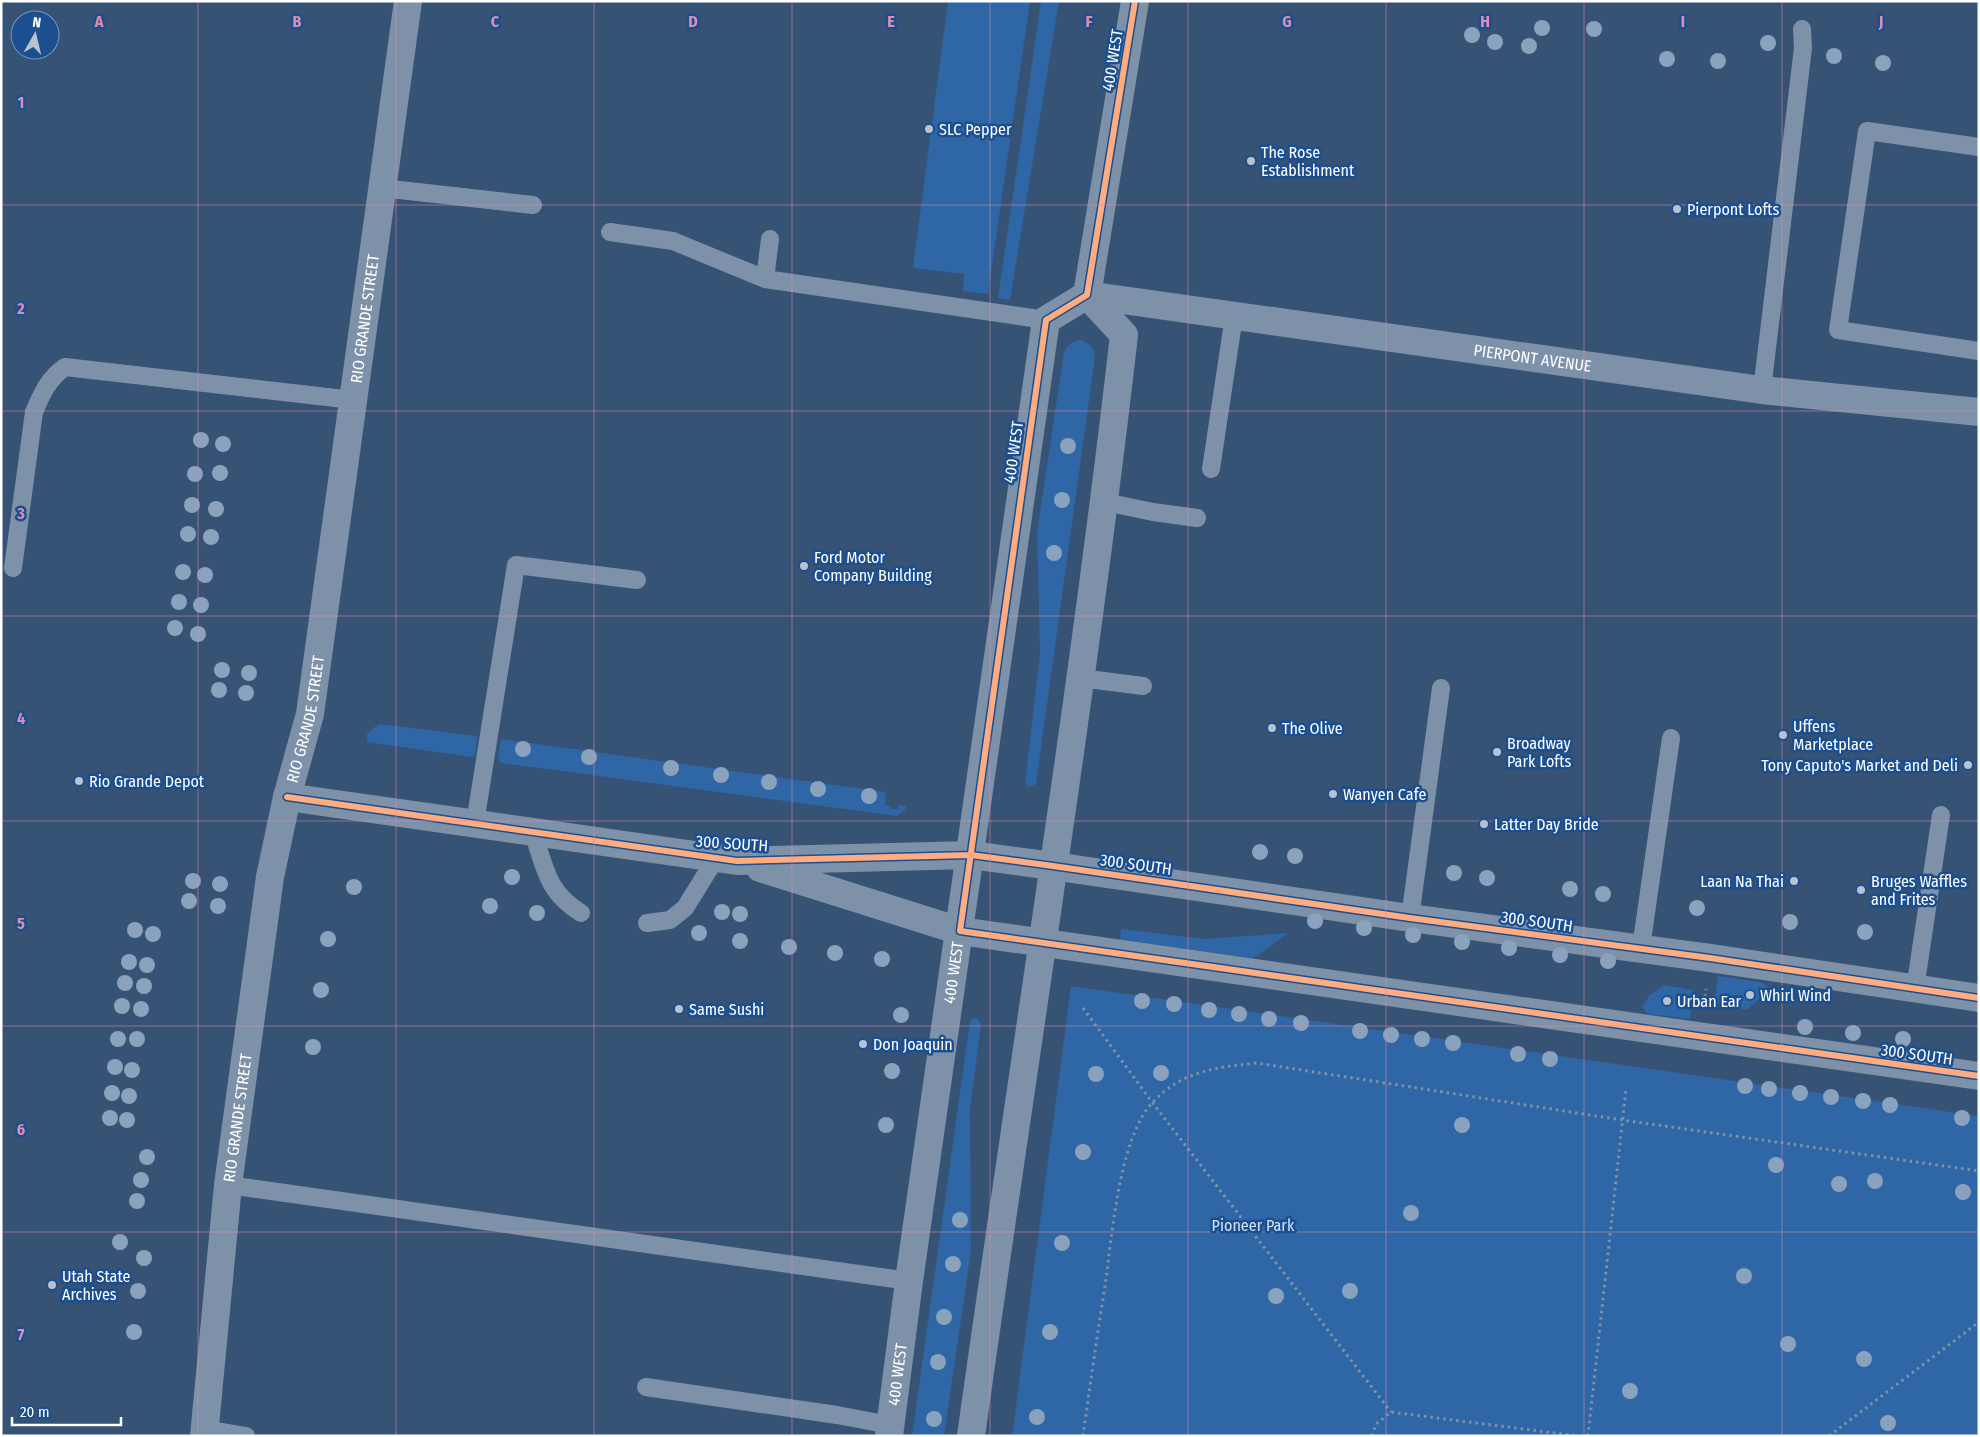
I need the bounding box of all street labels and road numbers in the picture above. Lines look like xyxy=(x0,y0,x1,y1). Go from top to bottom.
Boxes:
street label: 400 WEST xyxy=(1098,27,1127,92)
street label: RIO GRANDE STREET xyxy=(347,253,383,384)
street label: PIERPONT AVENUE xyxy=(1472,341,1593,376)
street label: 400 WEST xyxy=(1000,419,1027,484)
street label: RIO GRANDE STREET xyxy=(282,654,328,785)
street label: 300 SOUTH xyxy=(695,832,769,855)
street label: 300 SOUTH xyxy=(1099,850,1173,879)
street label: 300 SOUTH xyxy=(1500,907,1574,936)
street label: 400 WEST xyxy=(940,940,967,1005)
street label: 300 SOUTH xyxy=(1880,1040,1954,1069)
street label: RIO GRANDE STREET xyxy=(219,1052,256,1183)
street label: 400 WEST xyxy=(884,1342,911,1407)

